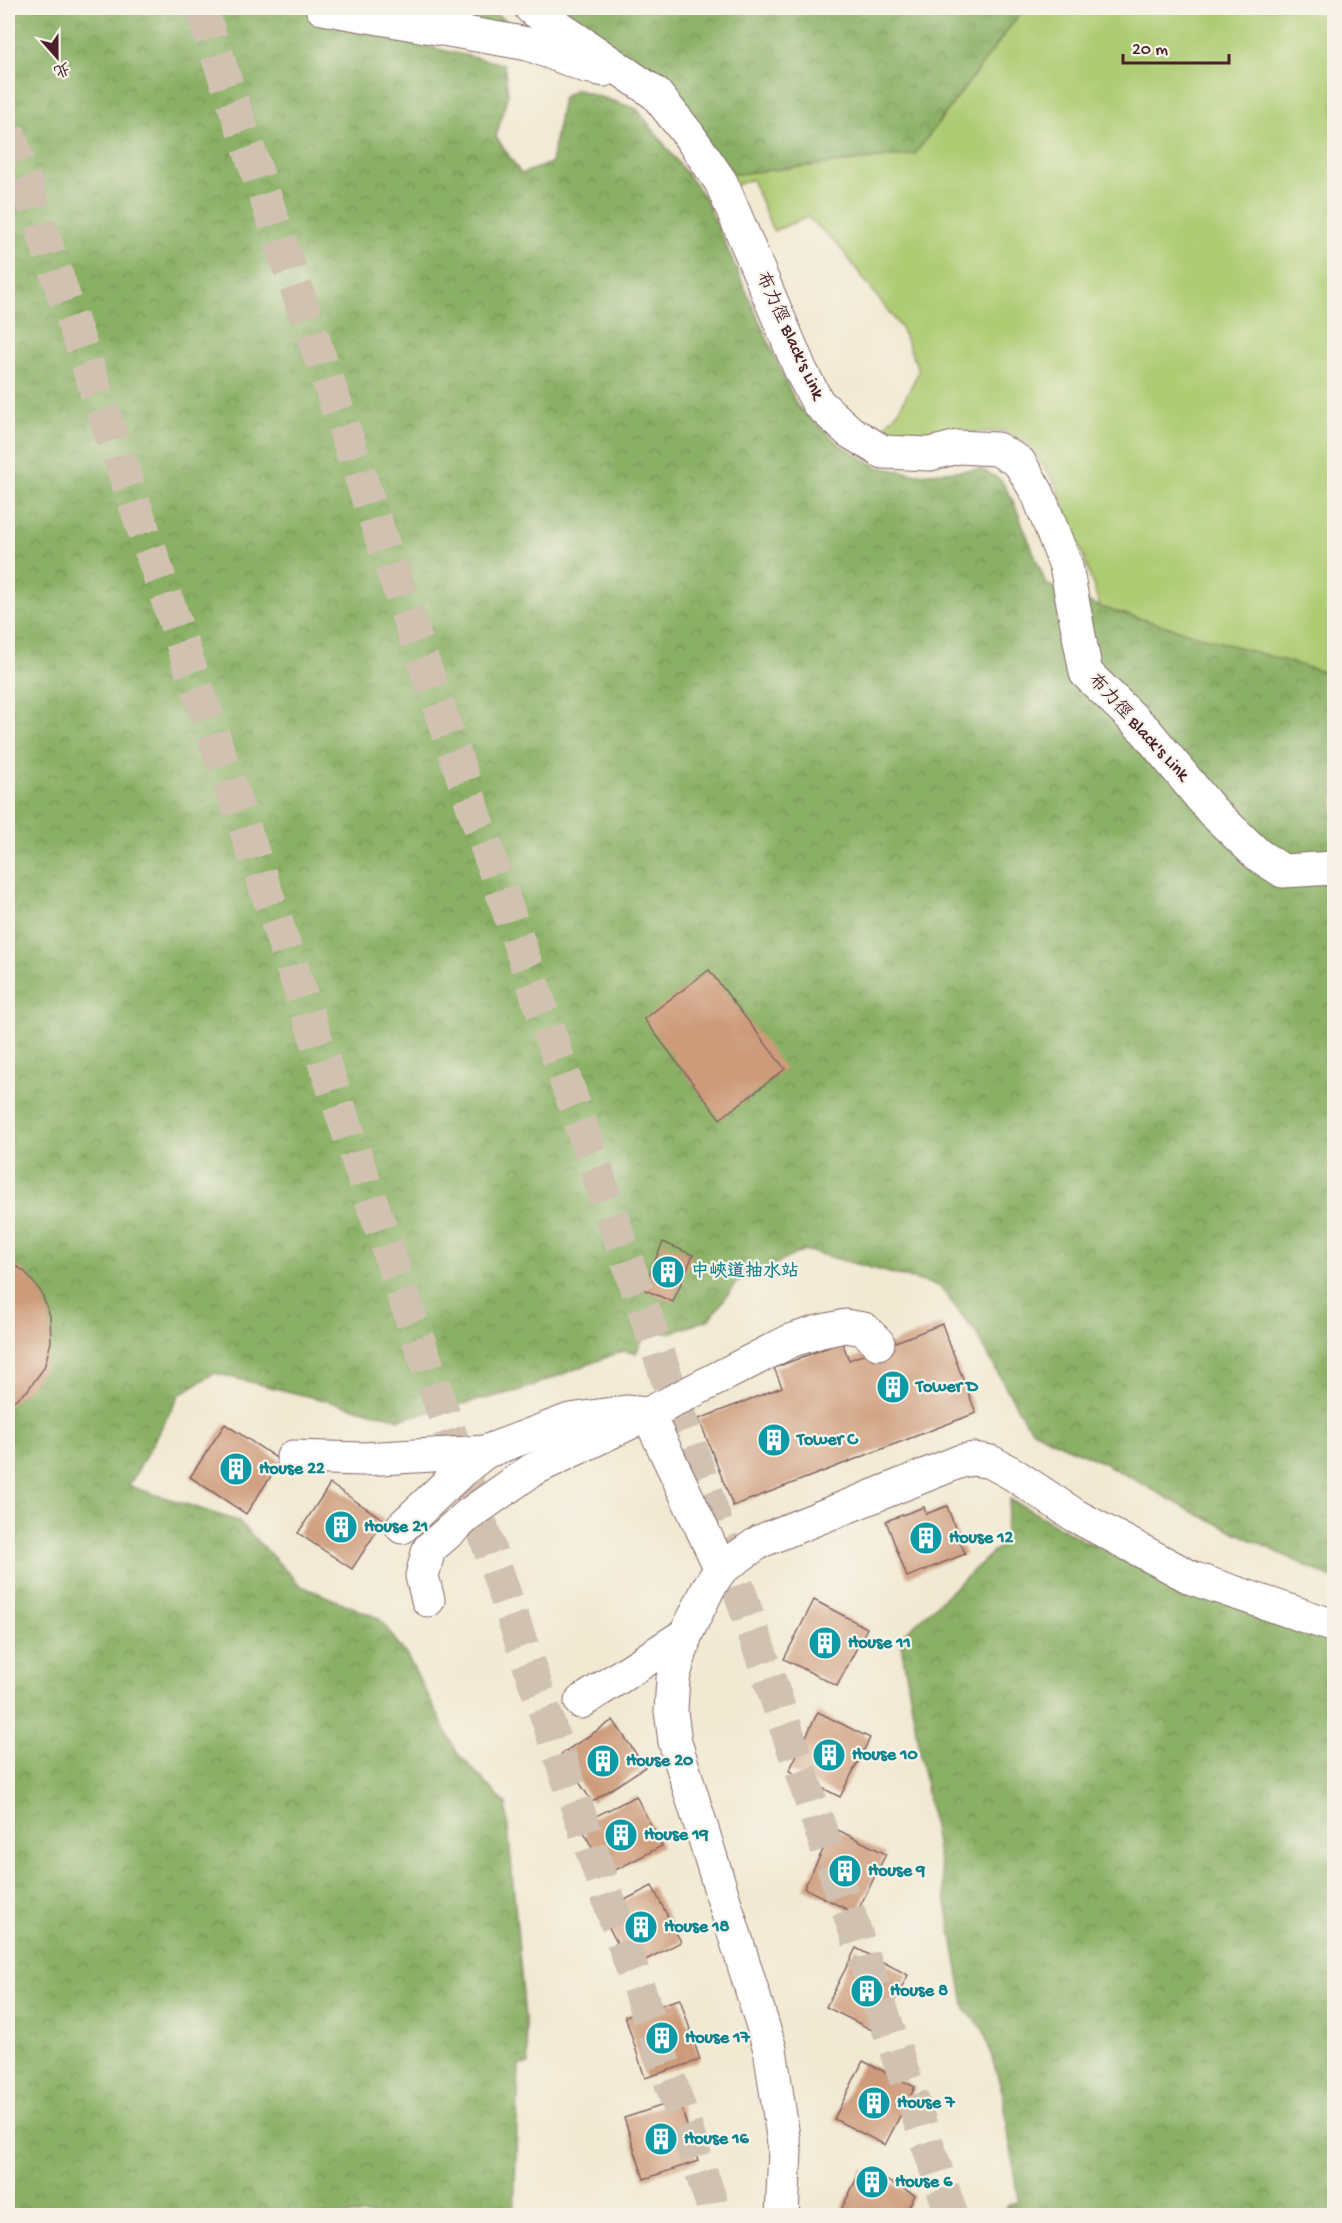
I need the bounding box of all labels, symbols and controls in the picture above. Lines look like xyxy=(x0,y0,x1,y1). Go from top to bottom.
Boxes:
north arrow xyxy=(27,27,87,87)
scale bar xyxy=(1123,27,1230,65)
text: 20 m xyxy=(1132,40,1168,61)
text: 北 xyxy=(50,56,72,80)
street label: 布力徑 Black's Link xyxy=(750,269,829,405)
street label: 布力徑 Black's Link xyxy=(1083,670,1195,787)
building icon: 中峽道抽水站 xyxy=(650,1254,686,1290)
place label: 中峽道抽水站 xyxy=(691,1261,799,1283)
building icon: Tower D xyxy=(875,1369,911,1405)
place label: Tower D xyxy=(914,1377,979,1398)
building icon: Tower C xyxy=(756,1422,792,1458)
place label: Tower C xyxy=(795,1430,859,1451)
building icon: House 22 xyxy=(218,1451,254,1487)
place label: House 22 xyxy=(259,1459,325,1480)
building icon: House 21 xyxy=(323,1509,359,1545)
place label: House 21 xyxy=(364,1517,428,1538)
building icon: House 12 xyxy=(908,1520,944,1556)
place label: House 12 xyxy=(949,1528,1014,1549)
building icon: House 11 xyxy=(807,1625,843,1661)
place label: House 11 xyxy=(848,1633,911,1654)
building icon: House 10 xyxy=(811,1737,847,1773)
building icon: House 20 xyxy=(585,1743,621,1779)
place label: House 10 xyxy=(852,1745,919,1766)
place label: House 20 xyxy=(626,1751,694,1772)
building icon: House 19 xyxy=(603,1817,639,1853)
place label: House 19 xyxy=(644,1825,709,1846)
building icon: House 9 xyxy=(827,1853,863,1889)
place label: House 9 xyxy=(868,1861,925,1882)
building icon: House 18 xyxy=(623,1909,659,1945)
place label: House 18 xyxy=(664,1917,730,1938)
building icon: House 8 xyxy=(849,1973,885,2009)
place label: House 8 xyxy=(890,1981,948,2002)
building icon: House 17 xyxy=(644,2020,680,2056)
place label: House 17 xyxy=(685,2028,752,2049)
building icon: House 7 xyxy=(856,2085,892,2121)
place label: House 7 xyxy=(897,2093,956,2114)
building icon: House 16 xyxy=(643,2121,679,2157)
place label: House 16 xyxy=(684,2129,750,2150)
building icon: House 6 xyxy=(854,2164,890,2200)
place label: House 6 xyxy=(895,2172,953,2193)

